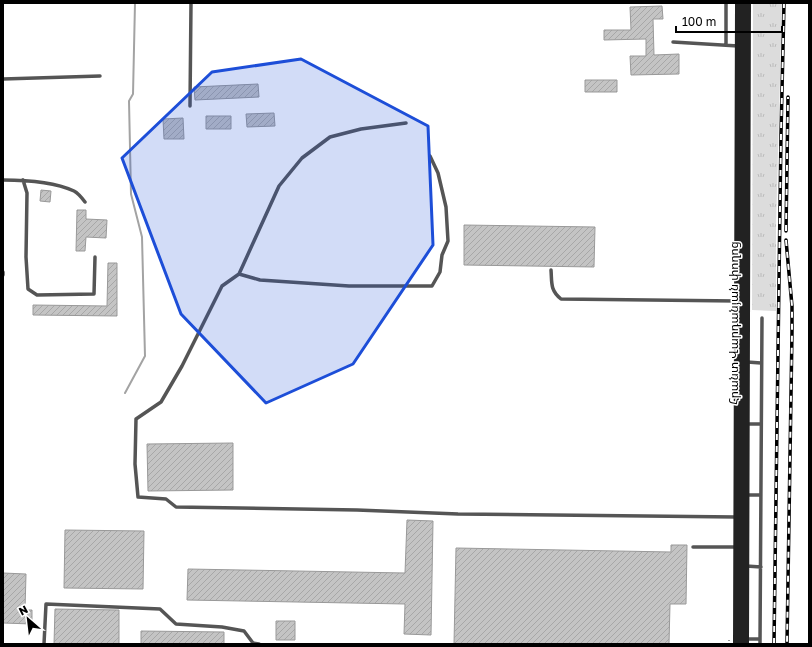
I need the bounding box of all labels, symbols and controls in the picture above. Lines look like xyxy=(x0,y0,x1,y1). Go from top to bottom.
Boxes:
scale bar xyxy=(676,8,782,34)
text: 100 m xyxy=(682,14,716,29)
street label: Հրանտ Վարդանյան փողոց xyxy=(726,241,741,405)
north arrow xyxy=(8,599,48,639)
text: N xyxy=(16,602,30,617)

